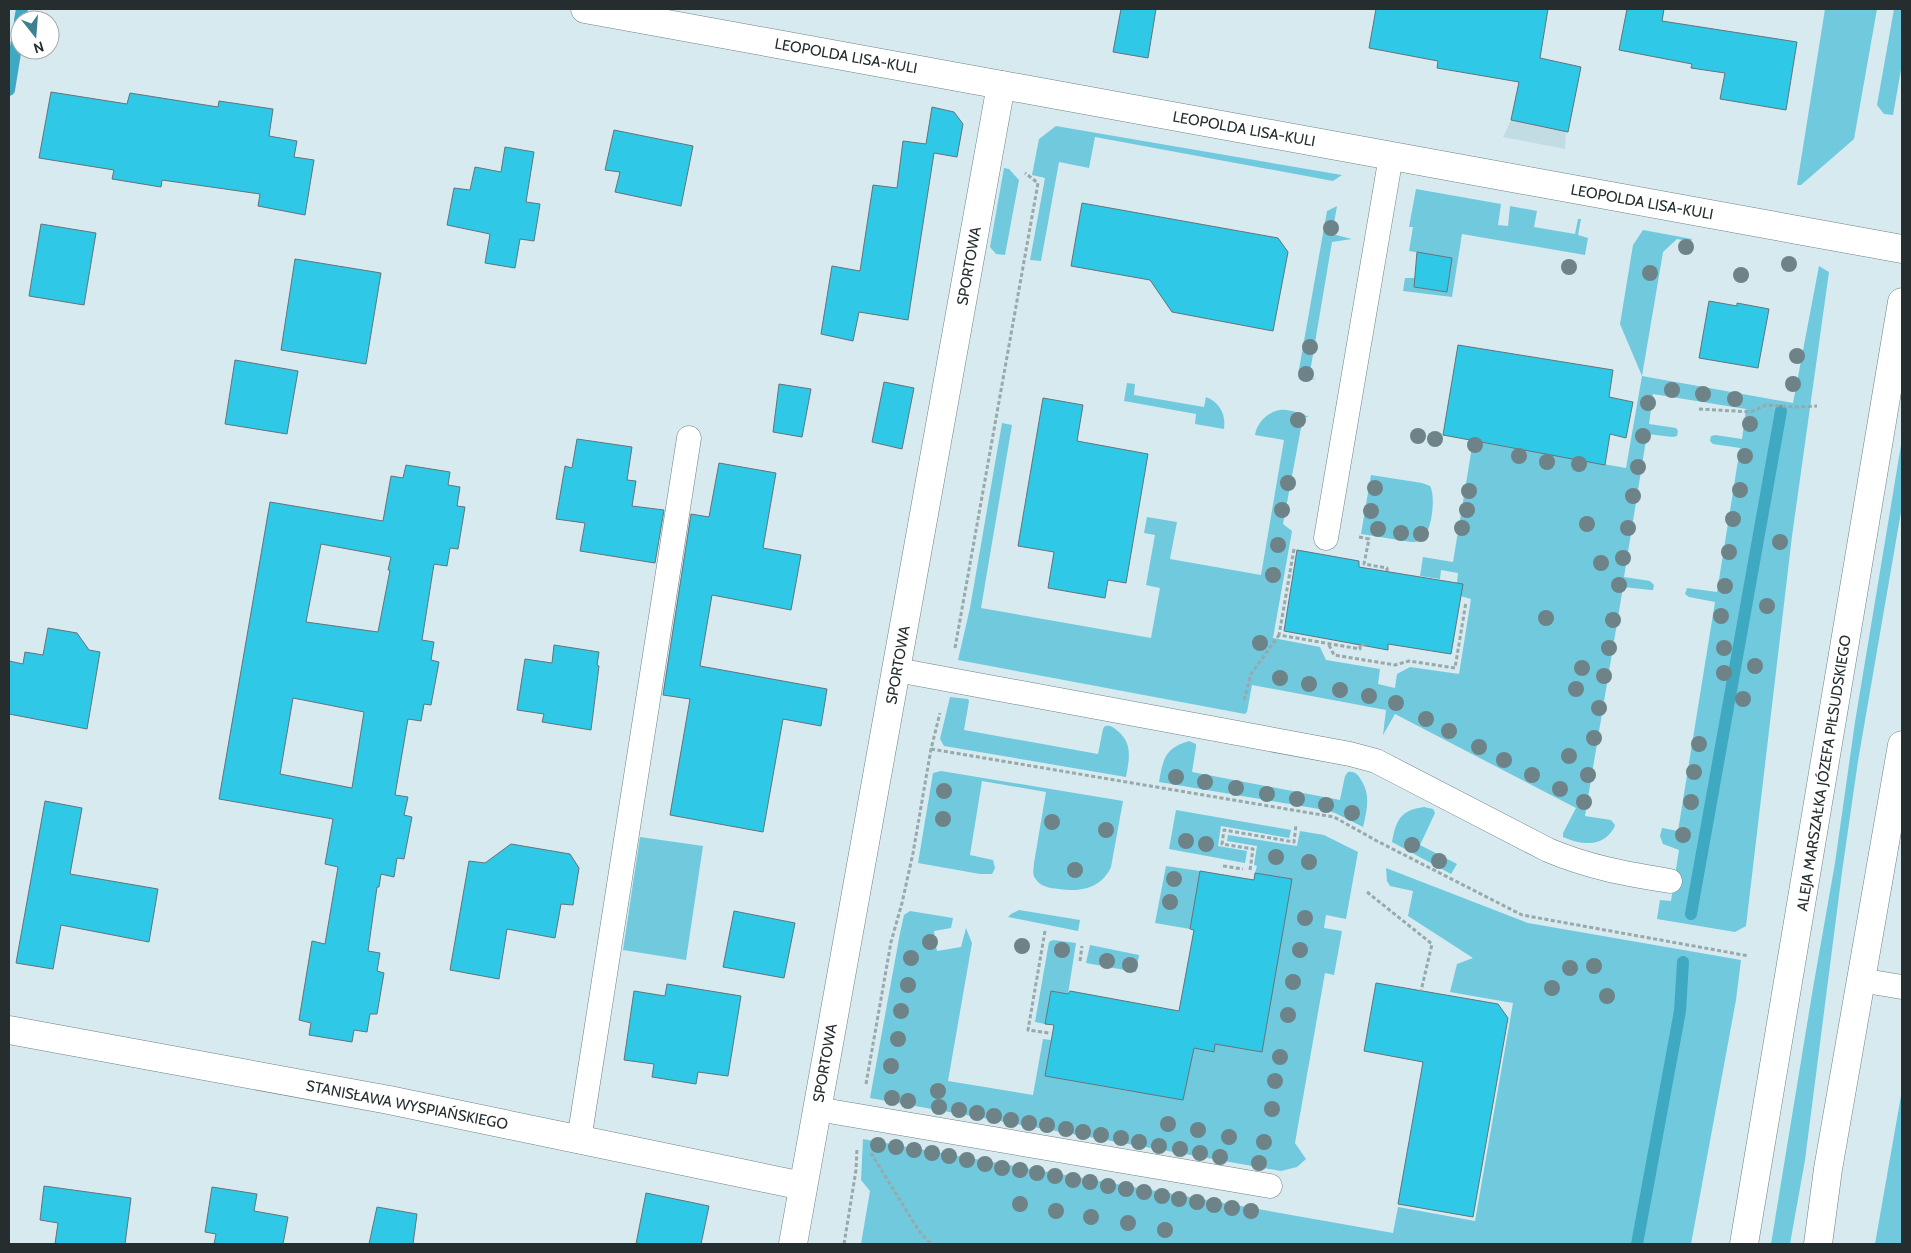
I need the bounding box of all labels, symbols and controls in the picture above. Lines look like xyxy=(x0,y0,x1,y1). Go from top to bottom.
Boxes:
north arrow xyxy=(10,10,60,60)
street label: LEOPOLDA LISA-KULI xyxy=(773,35,919,77)
text: N xyxy=(31,37,46,57)
street label: LEOPOLDA LISA-KULI xyxy=(1171,108,1317,150)
street label: LEOPOLDA LISA-KULI xyxy=(1569,181,1715,223)
street label: SPORTOWA xyxy=(953,224,985,307)
street label: SPORTOWA xyxy=(882,623,914,706)
street label: ALEJA MARSZAŁKA JÓZEFA PIŁSUDSKIEGO xyxy=(1792,633,1855,912)
street label: SPORTOWA xyxy=(809,1021,841,1104)
street label: STANISŁAWA WYSPIAŃSKIEGO xyxy=(305,1076,510,1133)

